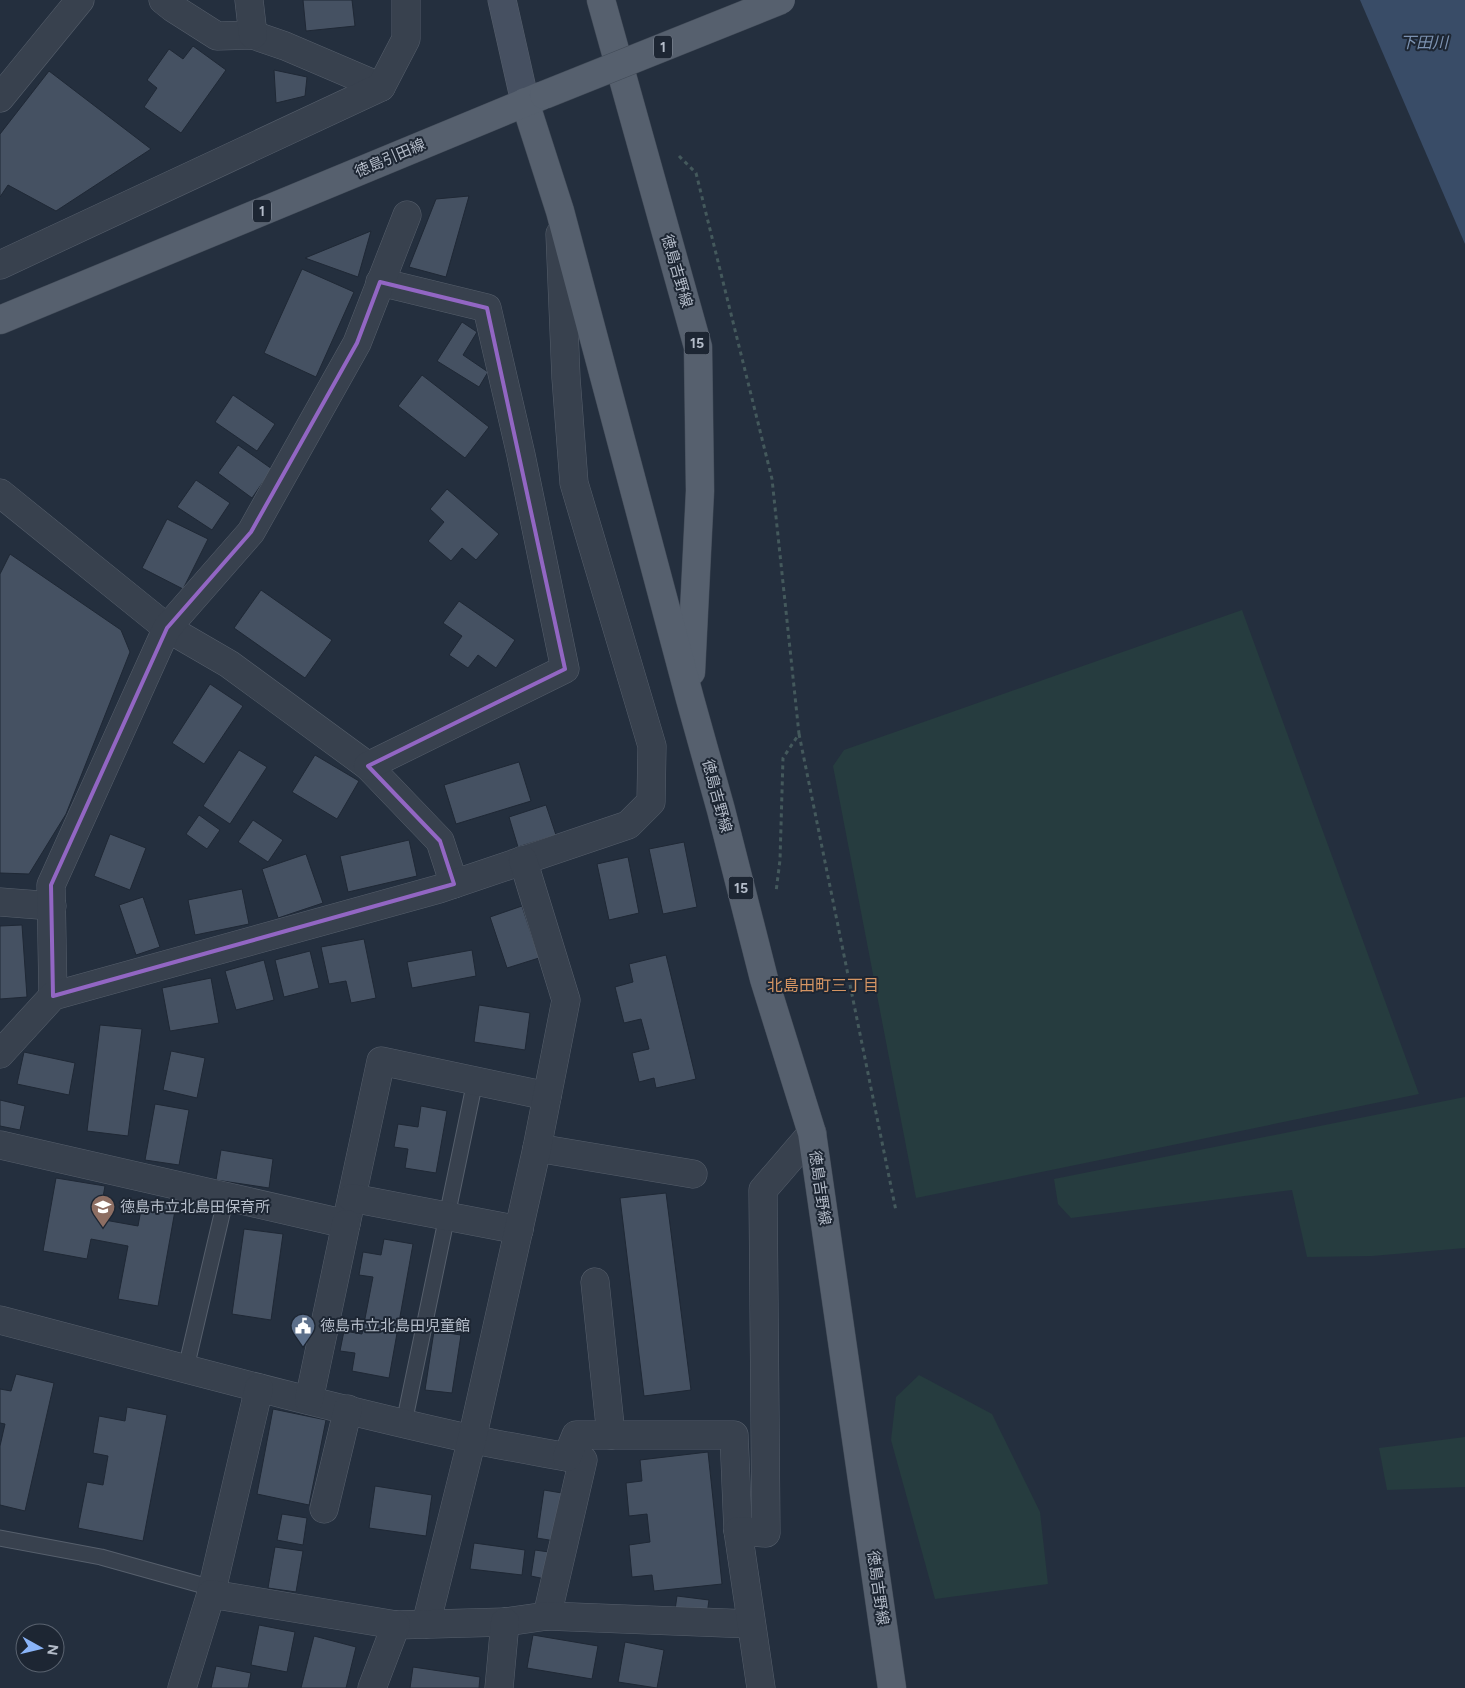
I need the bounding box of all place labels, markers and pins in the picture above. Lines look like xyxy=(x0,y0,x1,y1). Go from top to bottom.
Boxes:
school or university icon: 徳島市立北島田保育所 xyxy=(90,1194,116,1228)
place label: 徳島市立北島田保育所 xyxy=(120,1198,270,1216)
public building icon: 徳島市立北島田児童館 xyxy=(290,1313,316,1347)
place label: 徳島市立北島田児童館 xyxy=(320,1317,470,1335)

